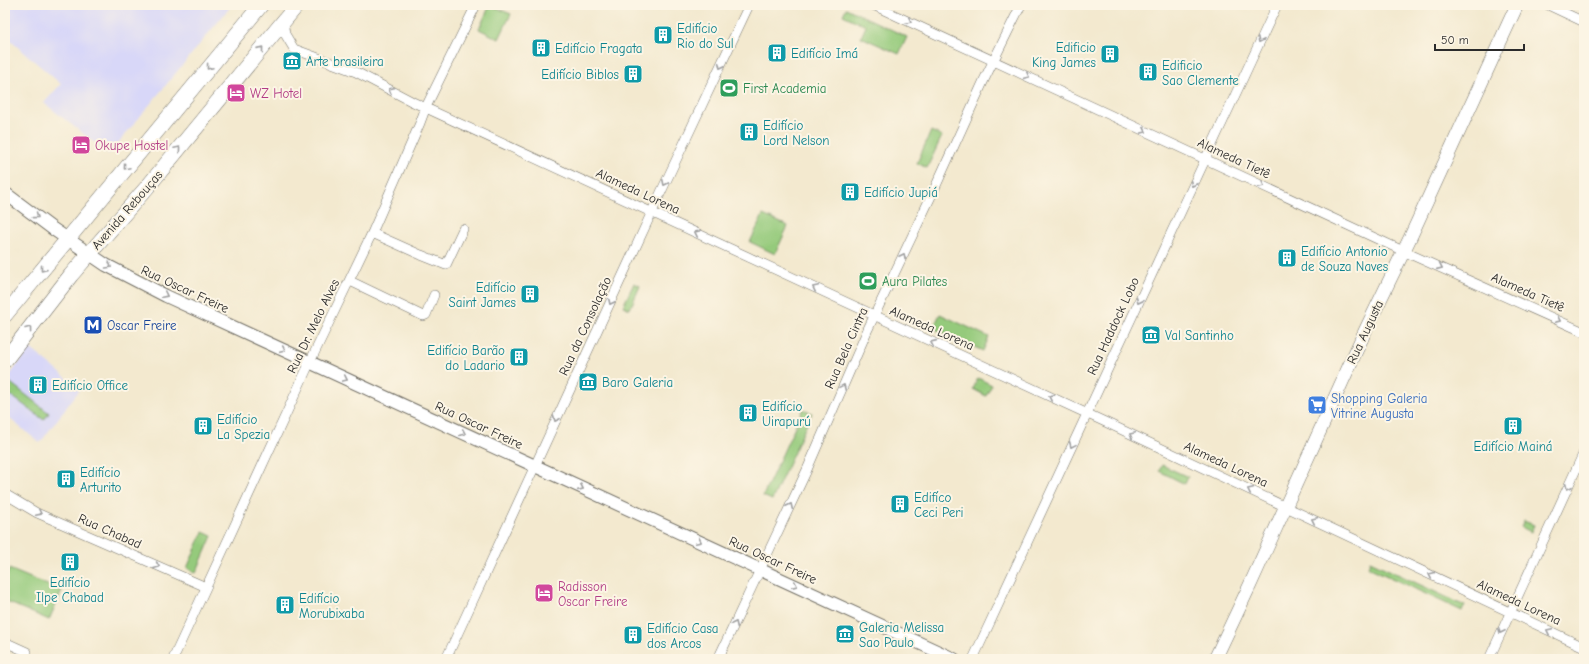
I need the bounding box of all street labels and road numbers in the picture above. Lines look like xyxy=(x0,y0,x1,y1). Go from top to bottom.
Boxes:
street label: Alameda Tietê xyxy=(1195,135,1273,182)
street label: Alameda Lorena xyxy=(594,165,682,217)
street label: Avenida Rebouças xyxy=(88,167,166,253)
street label: Rua Oscar Freire xyxy=(139,262,232,316)
street label: Alameda Tietê xyxy=(1489,269,1567,315)
street label: Rua da Consolação xyxy=(556,274,614,378)
street label: Rua Haddock Lobo xyxy=(1084,275,1142,377)
street label: Rua Dr. Melo Alves xyxy=(284,277,342,375)
street label: Rua Augusta xyxy=(1344,298,1386,366)
street label: Alameda Lorena xyxy=(887,303,977,353)
street label: Rua Bela Cintra xyxy=(821,305,871,391)
street label: Rua Oscar Freire xyxy=(433,398,526,452)
street label: Alameda Lorena xyxy=(1182,438,1270,490)
street label: Rua Chabad xyxy=(76,510,144,552)
street label: Rua Oscar Freire xyxy=(727,533,820,587)
street label: Alameda Lorena xyxy=(1475,576,1563,628)

